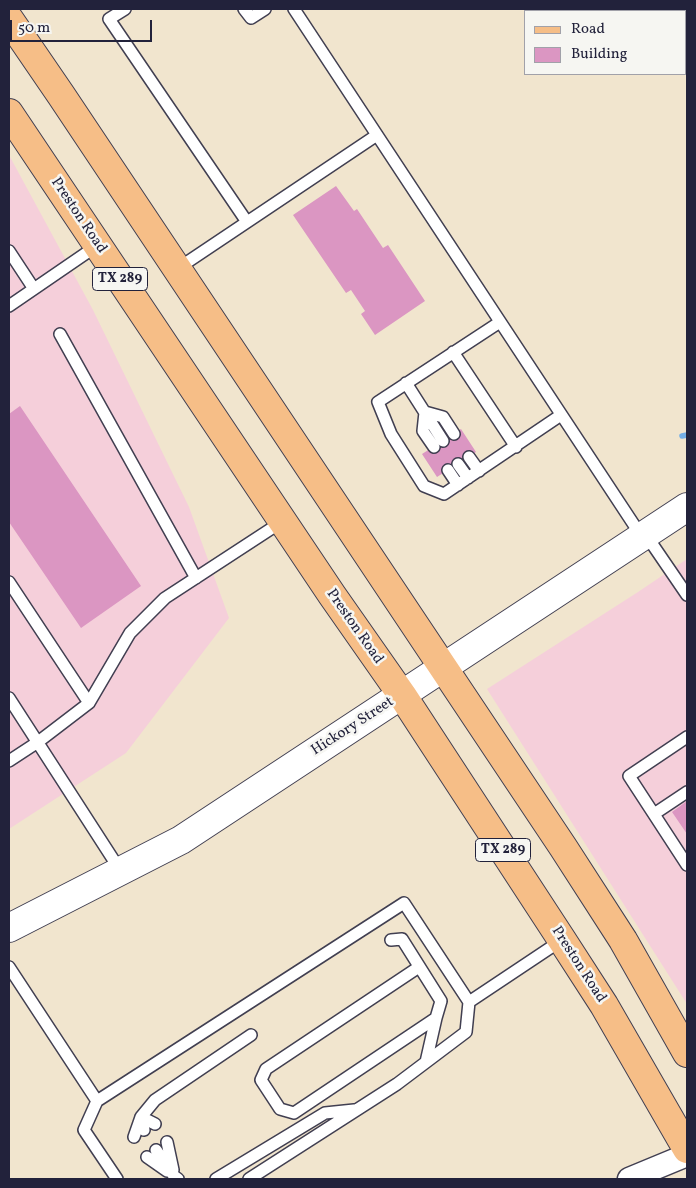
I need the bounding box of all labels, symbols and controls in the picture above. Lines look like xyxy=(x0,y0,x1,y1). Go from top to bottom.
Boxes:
scale bar xyxy=(12,10,155,42)
legend xyxy=(524,10,686,75)
text: 50 m xyxy=(18,18,50,39)
text: Road xyxy=(571,19,605,40)
text: Building xyxy=(571,44,627,65)
street label: Preston Road xyxy=(46,175,110,257)
road number: TX 289 xyxy=(92,268,148,290)
street label: Preston Road xyxy=(322,586,386,668)
street label: Hickory Street xyxy=(308,694,398,760)
road number: TX 289 xyxy=(476,838,530,862)
street label: Preston Road xyxy=(547,923,609,1007)

